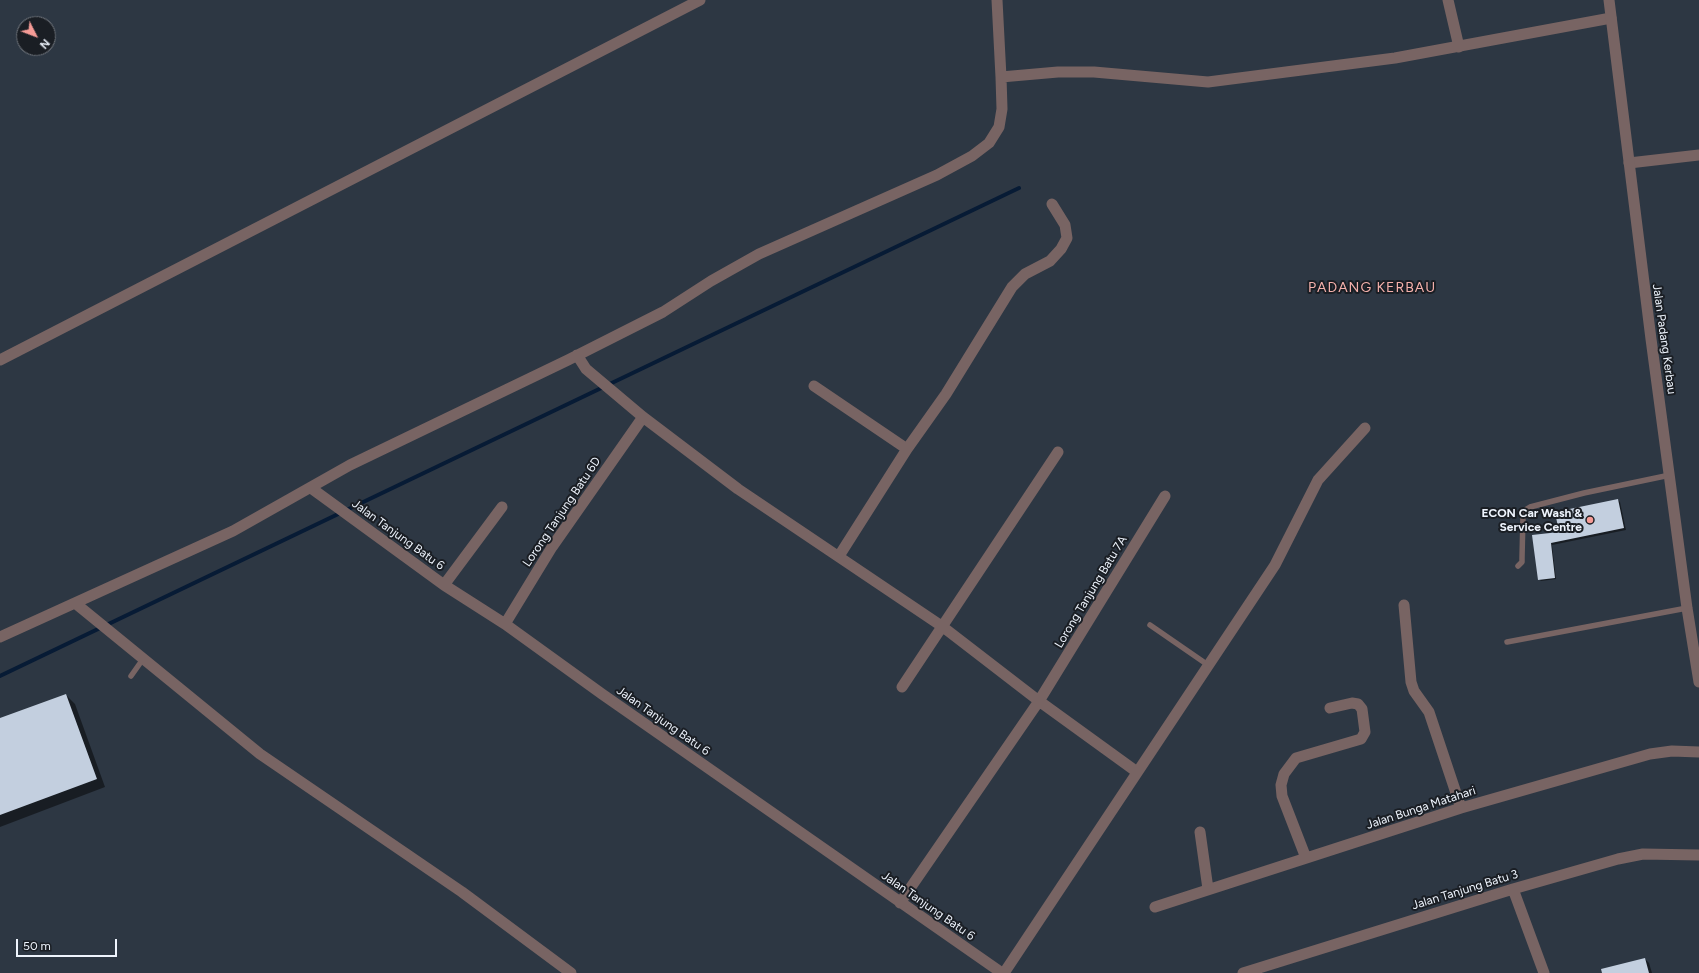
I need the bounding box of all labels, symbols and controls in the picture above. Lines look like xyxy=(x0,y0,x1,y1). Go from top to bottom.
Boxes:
north arrow xyxy=(16,16,56,56)
text: N xyxy=(37,36,52,51)
district label: PADANG KERBAU xyxy=(1308,280,1436,296)
street label: Jalan Padang Kerbau xyxy=(1649,283,1679,395)
street label: Lorong Tanjung Batu 6D xyxy=(520,455,604,569)
street label: Jalan Tanjung Batu 6 xyxy=(349,497,447,573)
place label: ECON Car Wash & Service Centre xyxy=(1481,506,1582,534)
marker: ECON Car Wash & Service Centre xyxy=(1585,515,1595,525)
street label: Lorong Tanjung Batu 7A xyxy=(1052,533,1130,651)
street label: Jalan Tanjung Batu 6 xyxy=(614,683,712,759)
street label: Jalan Bunga Matahari xyxy=(1365,784,1477,832)
street label: Jalan Tanjung Batu 3 xyxy=(1410,867,1520,913)
street label: Jalan Tanjung Batu 6 xyxy=(879,868,977,944)
scale bar xyxy=(18,931,119,957)
text: 50 m xyxy=(23,939,51,953)

